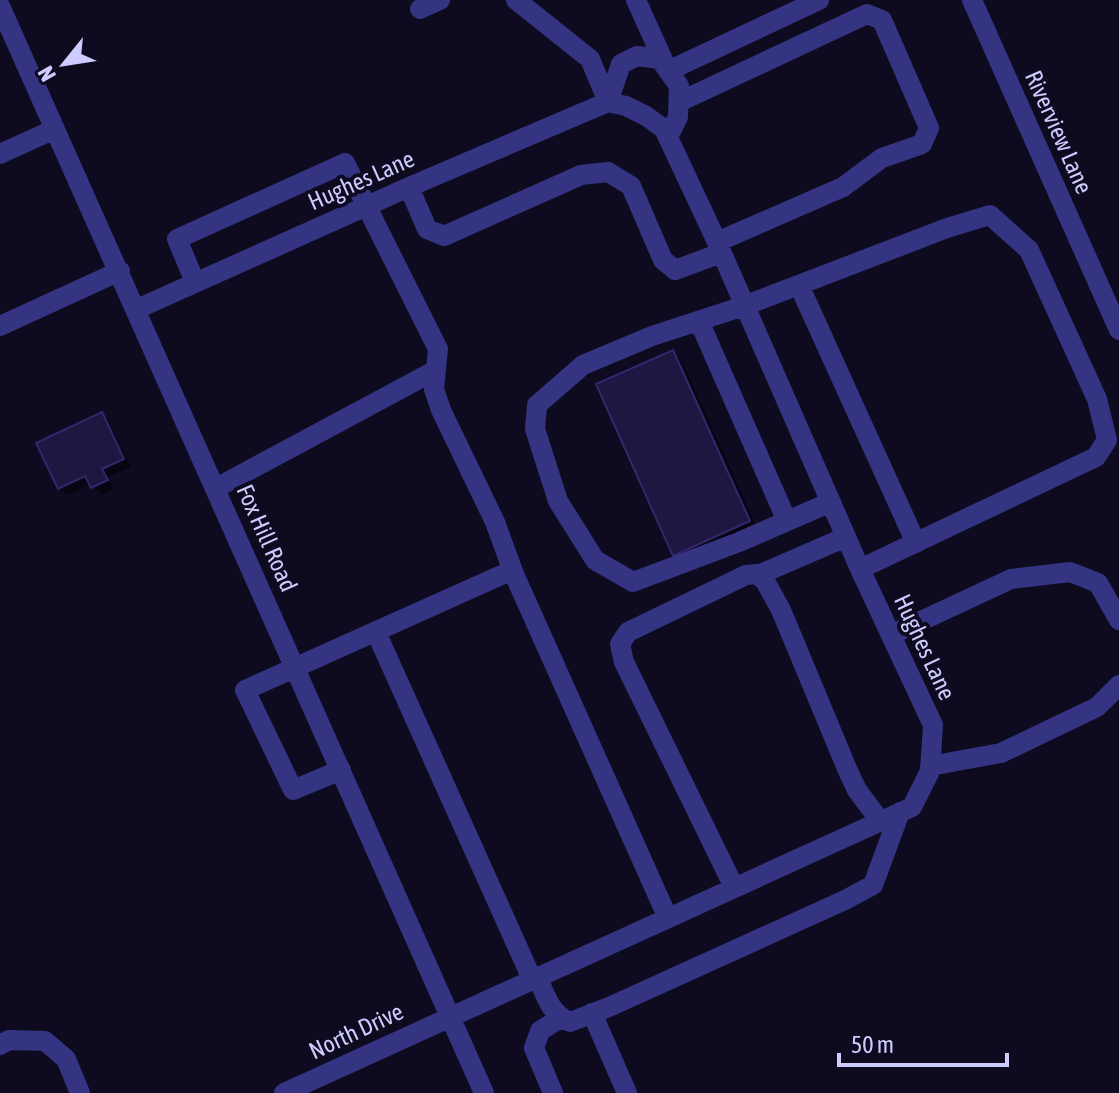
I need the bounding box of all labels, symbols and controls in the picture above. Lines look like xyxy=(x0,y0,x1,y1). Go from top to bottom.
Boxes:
north arrow xyxy=(24,24,104,104)
text: N xyxy=(32,62,61,86)
street label: Riverview Lane xyxy=(1020,66,1098,198)
street label: Hughes Lane xyxy=(304,145,418,215)
street label: Fox Hill Road xyxy=(231,480,303,596)
street label: Hughes Lane xyxy=(889,590,961,704)
street label: North Drive xyxy=(305,997,407,1065)
scale bar xyxy=(839,1017,1007,1067)
text: 50 m xyxy=(851,1031,894,1058)

